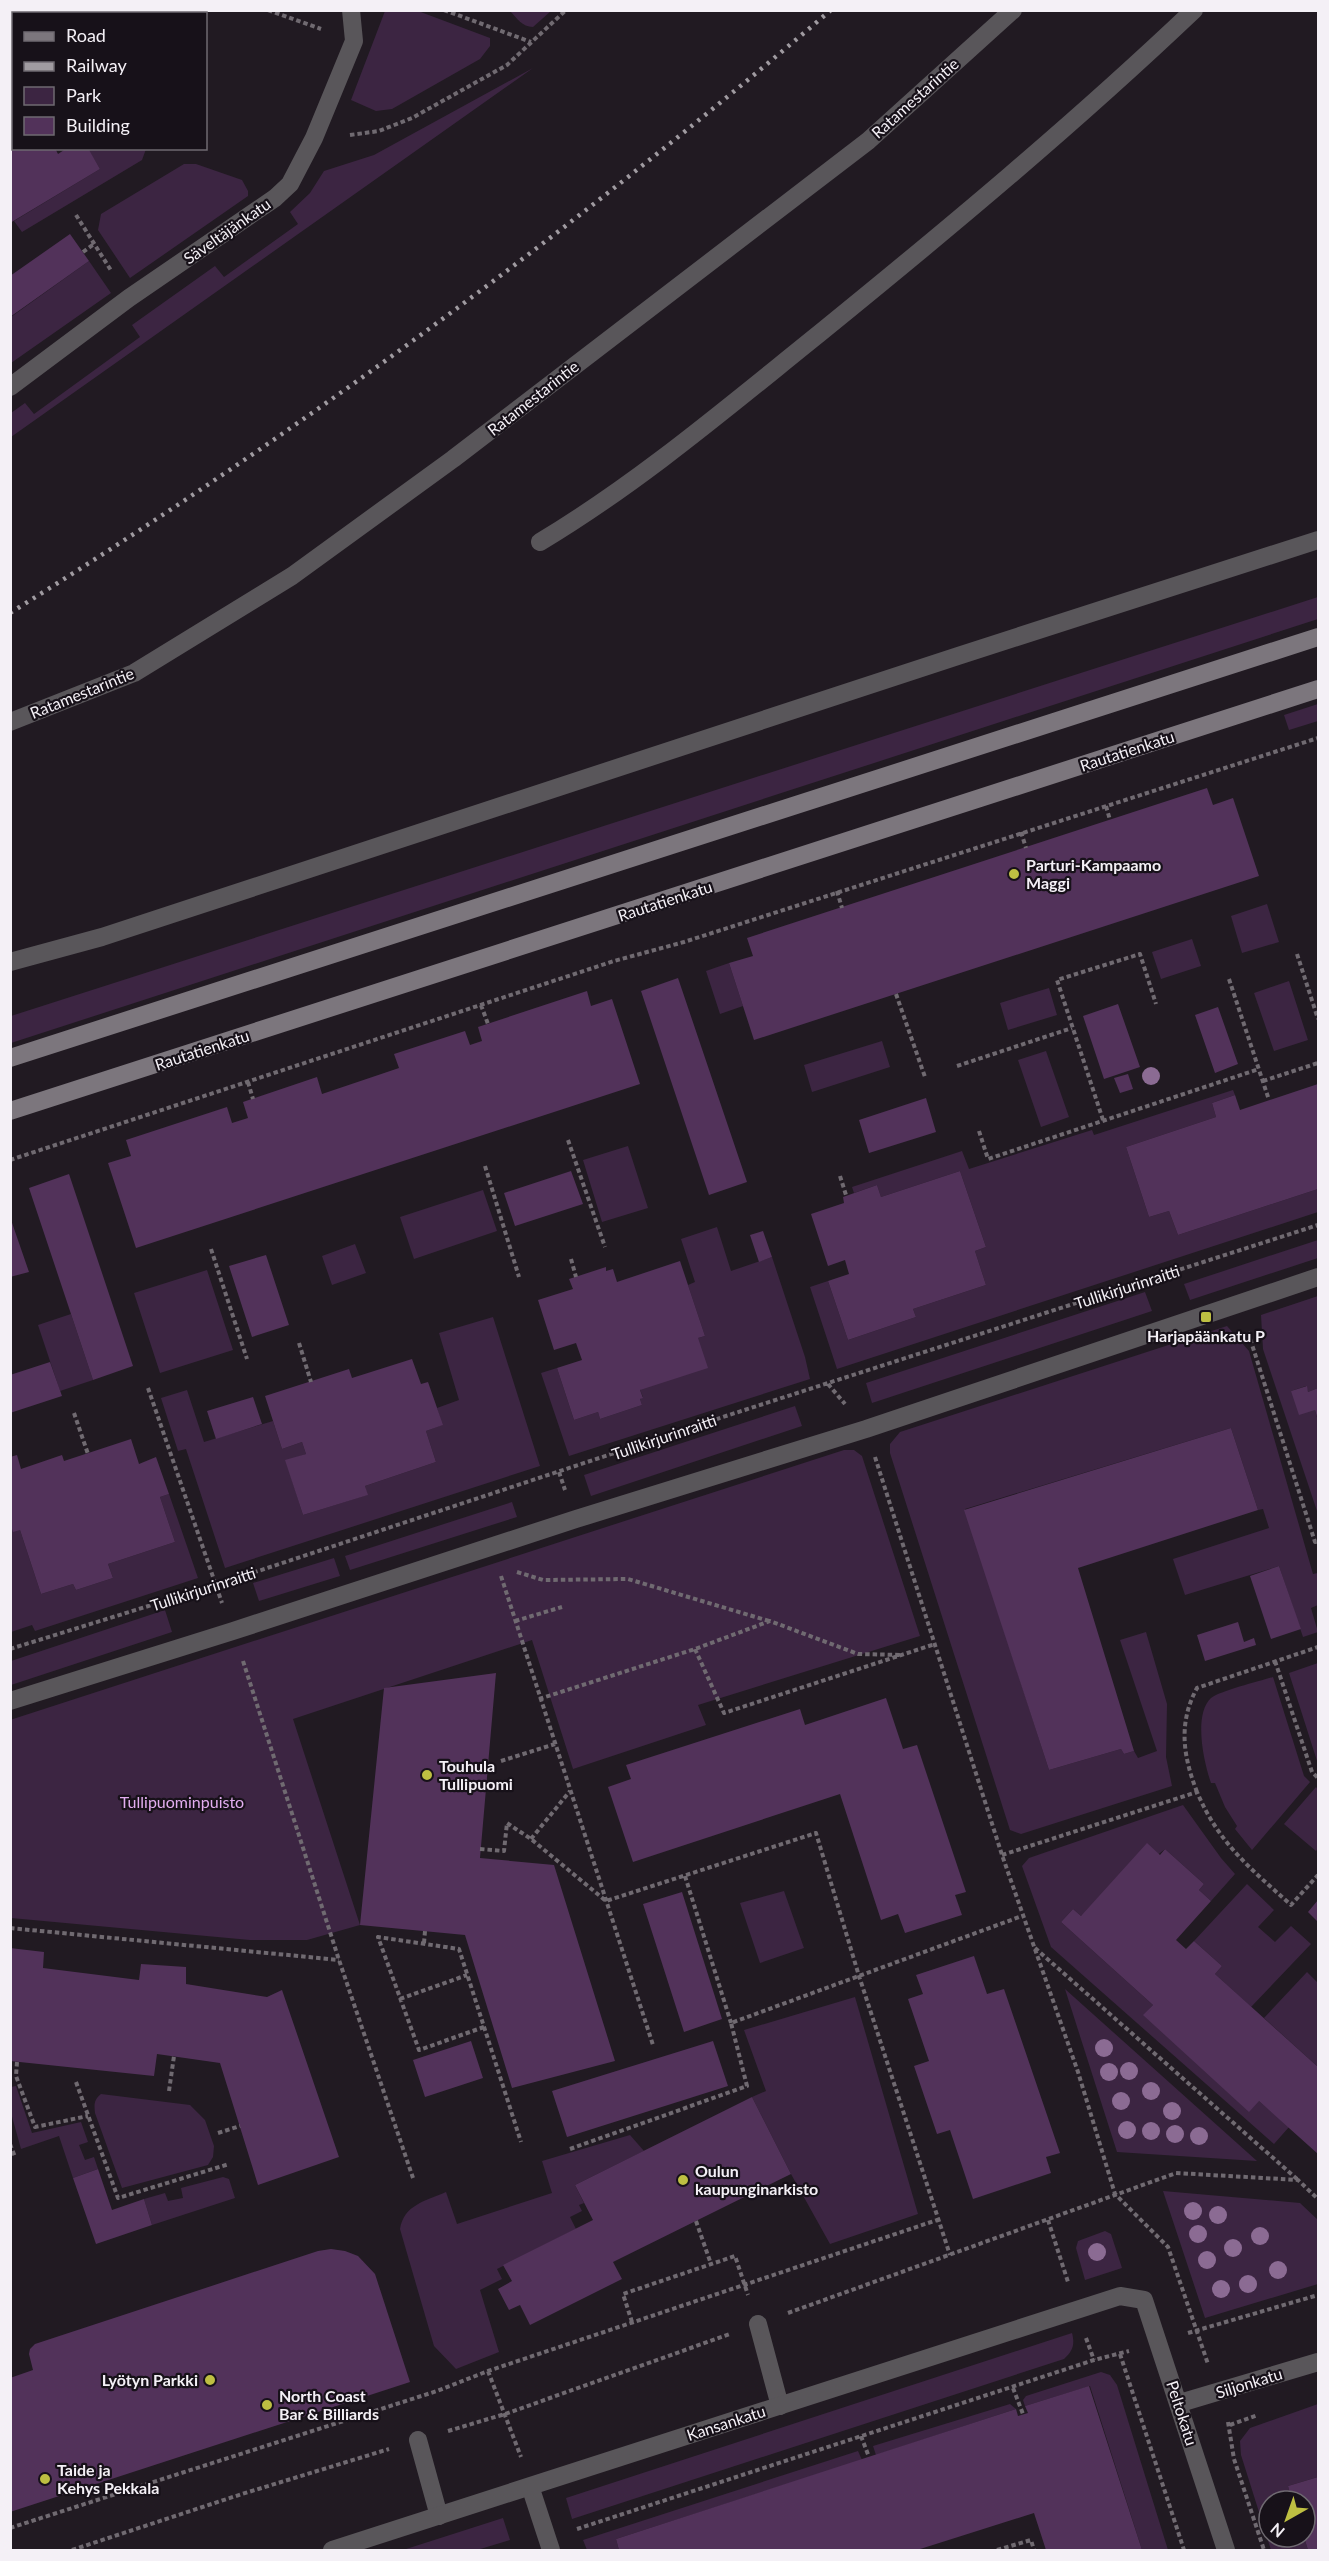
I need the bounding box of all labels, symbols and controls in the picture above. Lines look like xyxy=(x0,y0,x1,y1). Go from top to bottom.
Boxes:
legend xyxy=(12,12,207,150)
text: Road xyxy=(66,24,106,46)
text: Railway xyxy=(66,54,127,76)
street label: Ratamestarintie xyxy=(867,54,962,142)
text: Park xyxy=(66,84,102,106)
text: Building xyxy=(66,114,130,136)
street label: Säveltäjänkatu xyxy=(180,194,274,268)
street label: Ratamestarintie xyxy=(483,356,582,439)
street label: Ratamestarintie xyxy=(27,663,137,722)
street label: Rautatienkatu xyxy=(1077,726,1176,775)
place label: Parturi-Kampaamo Maggi xyxy=(1026,855,1161,892)
marker: Parturi-Kampaamo Maggi xyxy=(1007,867,1021,881)
street label: Rautatienkatu xyxy=(615,876,714,925)
street label: Rautatienkatu xyxy=(152,1025,251,1074)
street label: Tullikirjurinraitti xyxy=(1072,1261,1182,1312)
marker: Harjapäänkatu P xyxy=(1199,1310,1213,1324)
place label: Harjapäänkatu P xyxy=(1147,1326,1265,1345)
street label: Tullikirjurinraitti xyxy=(609,1410,719,1463)
street label: Tullikirjurinraitti xyxy=(148,1563,258,1614)
place label: Touhula Tullipuomi xyxy=(439,1756,513,1793)
marker: Touhula Tullipuomi xyxy=(420,1768,434,1782)
park label: Tullipuominpuisto xyxy=(120,1792,244,1811)
place label: Oulun kaupunginarkisto xyxy=(695,2161,818,2198)
marker: Oulun kaupunginarkisto xyxy=(676,2173,690,2187)
street label: Siljonkatu xyxy=(1213,2363,1284,2402)
place label: Lyötyn Parkki xyxy=(102,2370,198,2389)
marker: Lyötyn Parkki xyxy=(203,2373,217,2387)
street label: Peltokatu xyxy=(1163,2378,1202,2448)
place label: North Coast Bar & Billiards xyxy=(279,2386,379,2423)
marker: North Coast Bar & Billiards xyxy=(260,2398,274,2412)
street label: Kansankatu xyxy=(684,2401,768,2444)
place label: Taide ja Kehys Pekkala xyxy=(57,2460,159,2497)
marker: Taide ja Kehys Pekkala xyxy=(38,2472,52,2486)
north arrow xyxy=(1257,2489,1317,2549)
text: N xyxy=(1266,2520,1288,2542)

